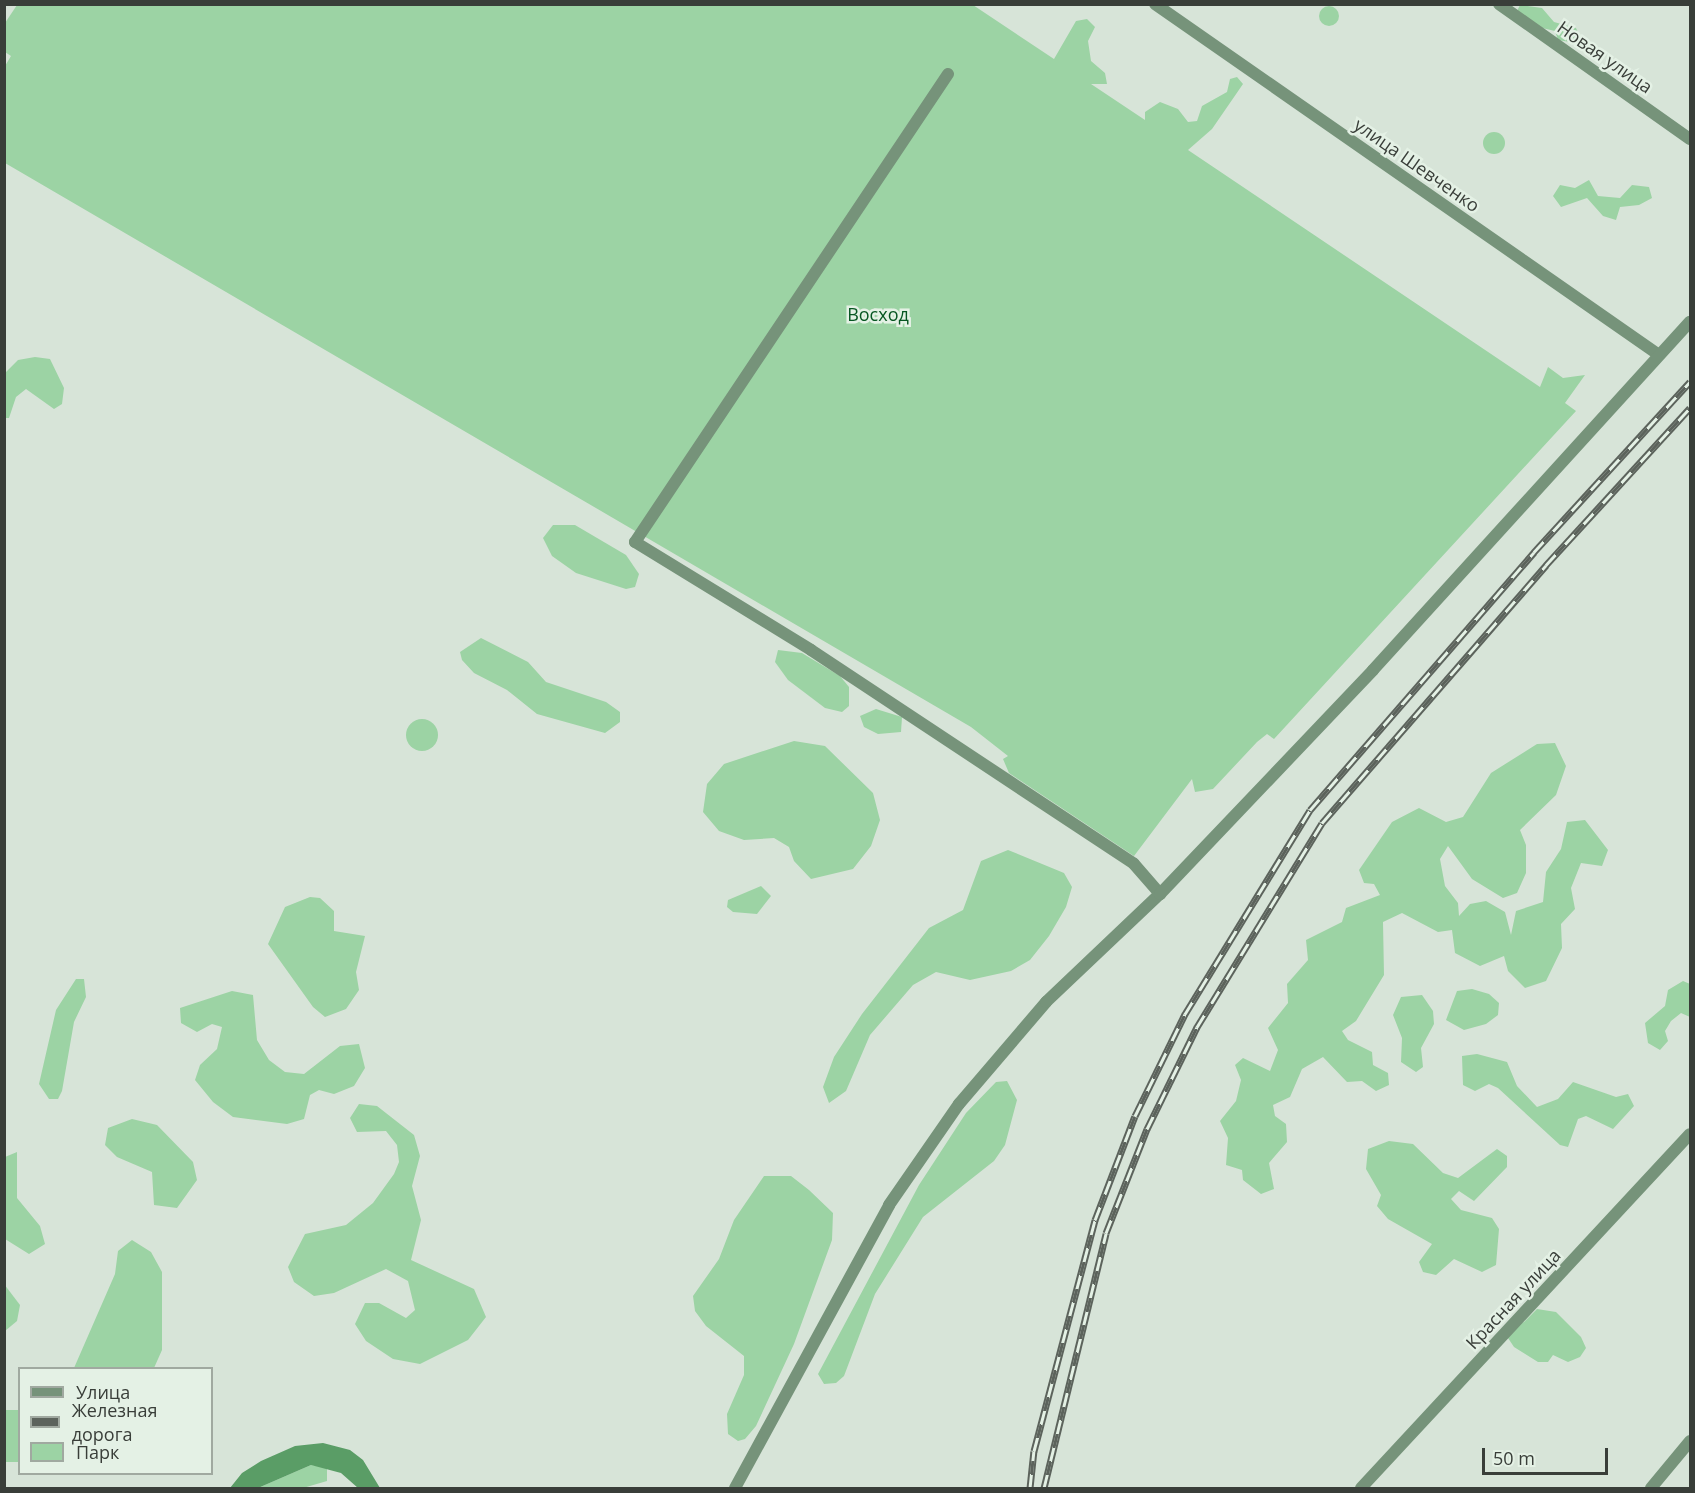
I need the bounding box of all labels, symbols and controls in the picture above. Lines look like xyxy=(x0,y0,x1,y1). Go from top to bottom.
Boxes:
street label: Новая улица xyxy=(1553,16,1657,98)
street label: улица Шевченко xyxy=(1350,114,1484,216)
park label: Восход xyxy=(847,303,909,325)
street label: Красная улица xyxy=(1461,1245,1565,1353)
legend xyxy=(18,1367,213,1475)
text: Улица xyxy=(76,1380,130,1404)
text: Железная дорога xyxy=(72,1398,157,1446)
scale bar xyxy=(1485,1436,1611,1474)
text: Парк xyxy=(76,1440,119,1464)
text: 50 m xyxy=(1493,1446,1535,1470)

